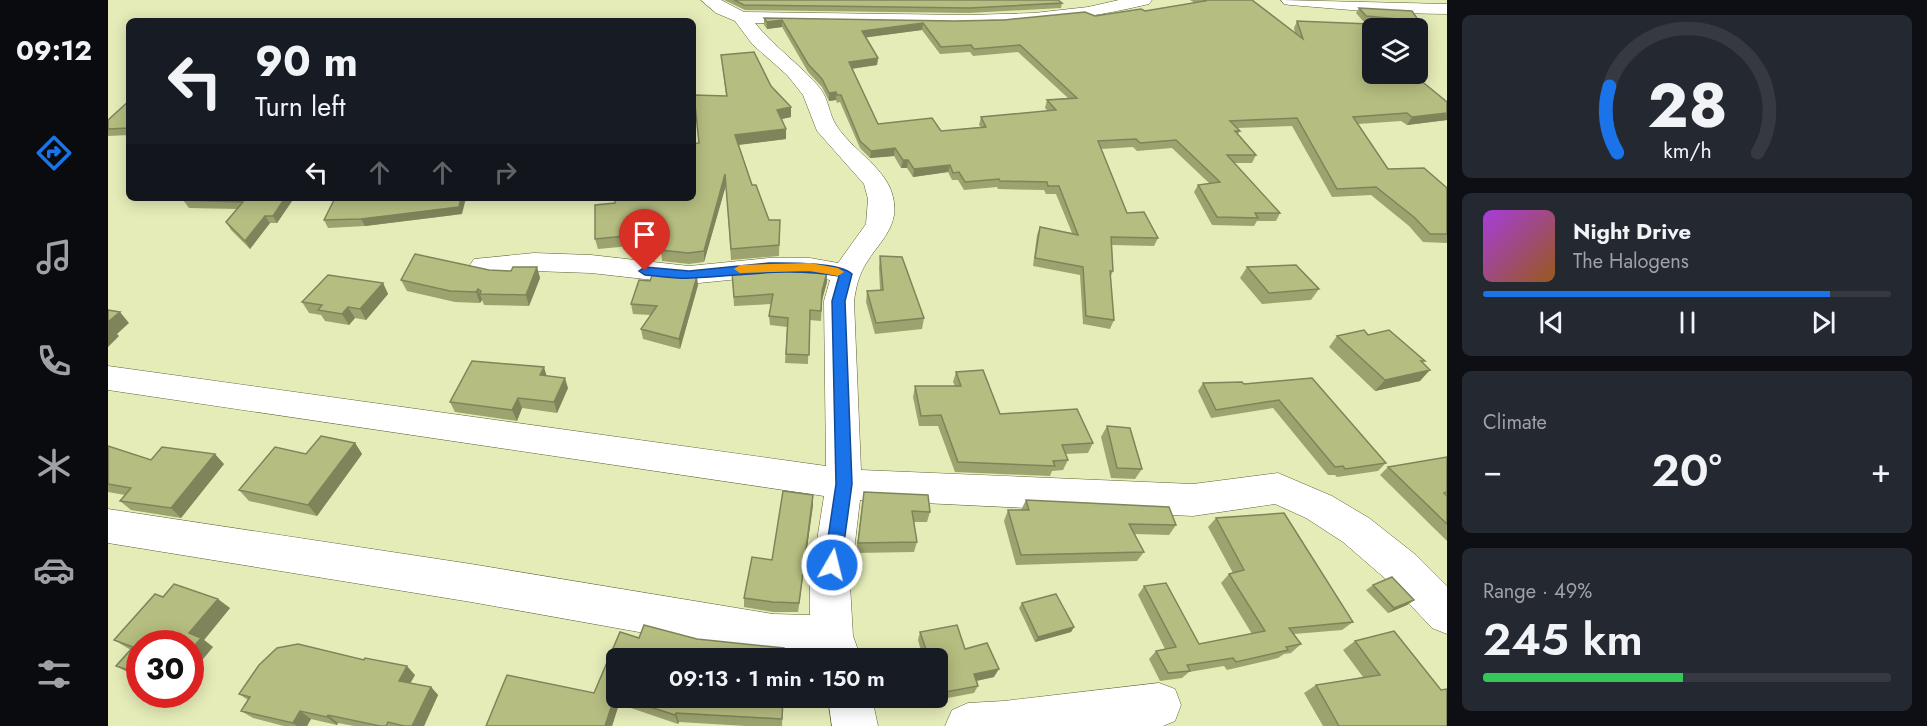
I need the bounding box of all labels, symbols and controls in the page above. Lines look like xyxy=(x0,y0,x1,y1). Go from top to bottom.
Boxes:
map controls xyxy=(1362,18,1428,84)
button: layers xyxy=(1362,18,1428,84)
text: 09:12 xyxy=(16,31,92,70)
text: 90 m xyxy=(255,31,358,92)
icon: left xyxy=(156,42,234,120)
text: 28 xyxy=(1647,61,1727,151)
text: Turn left xyxy=(255,87,345,126)
icon: directions xyxy=(33,132,75,174)
text: km/h xyxy=(1663,136,1711,167)
icon: left xyxy=(300,156,333,189)
icon: ahead xyxy=(363,156,396,189)
icon: ahead xyxy=(426,156,459,189)
icon: right xyxy=(489,156,522,189)
pin xyxy=(619,209,670,271)
text: Night Drive xyxy=(1573,215,1691,247)
icon: arrive xyxy=(628,218,661,251)
icon: music xyxy=(33,236,75,278)
text: The Halogens xyxy=(1573,247,1689,276)
icon: previous xyxy=(1535,306,1568,339)
icon: pause xyxy=(1671,306,1704,339)
icon: next xyxy=(1807,306,1840,339)
icon: phone xyxy=(33,340,75,382)
text: Climate xyxy=(1483,408,1547,437)
text: 20° xyxy=(1651,438,1722,503)
icon: climate xyxy=(33,445,75,487)
text: − xyxy=(1483,447,1502,494)
text: + xyxy=(1871,447,1891,494)
position arrow xyxy=(800,533,864,597)
icon: car xyxy=(33,549,75,591)
text: Range · 49% xyxy=(1483,577,1592,606)
text: 245 km xyxy=(1483,607,1643,672)
speed limit sign: 30 xyxy=(126,630,204,708)
icon: filters xyxy=(33,653,75,695)
text: 09:13 · 1 min · 150 m xyxy=(669,662,885,694)

